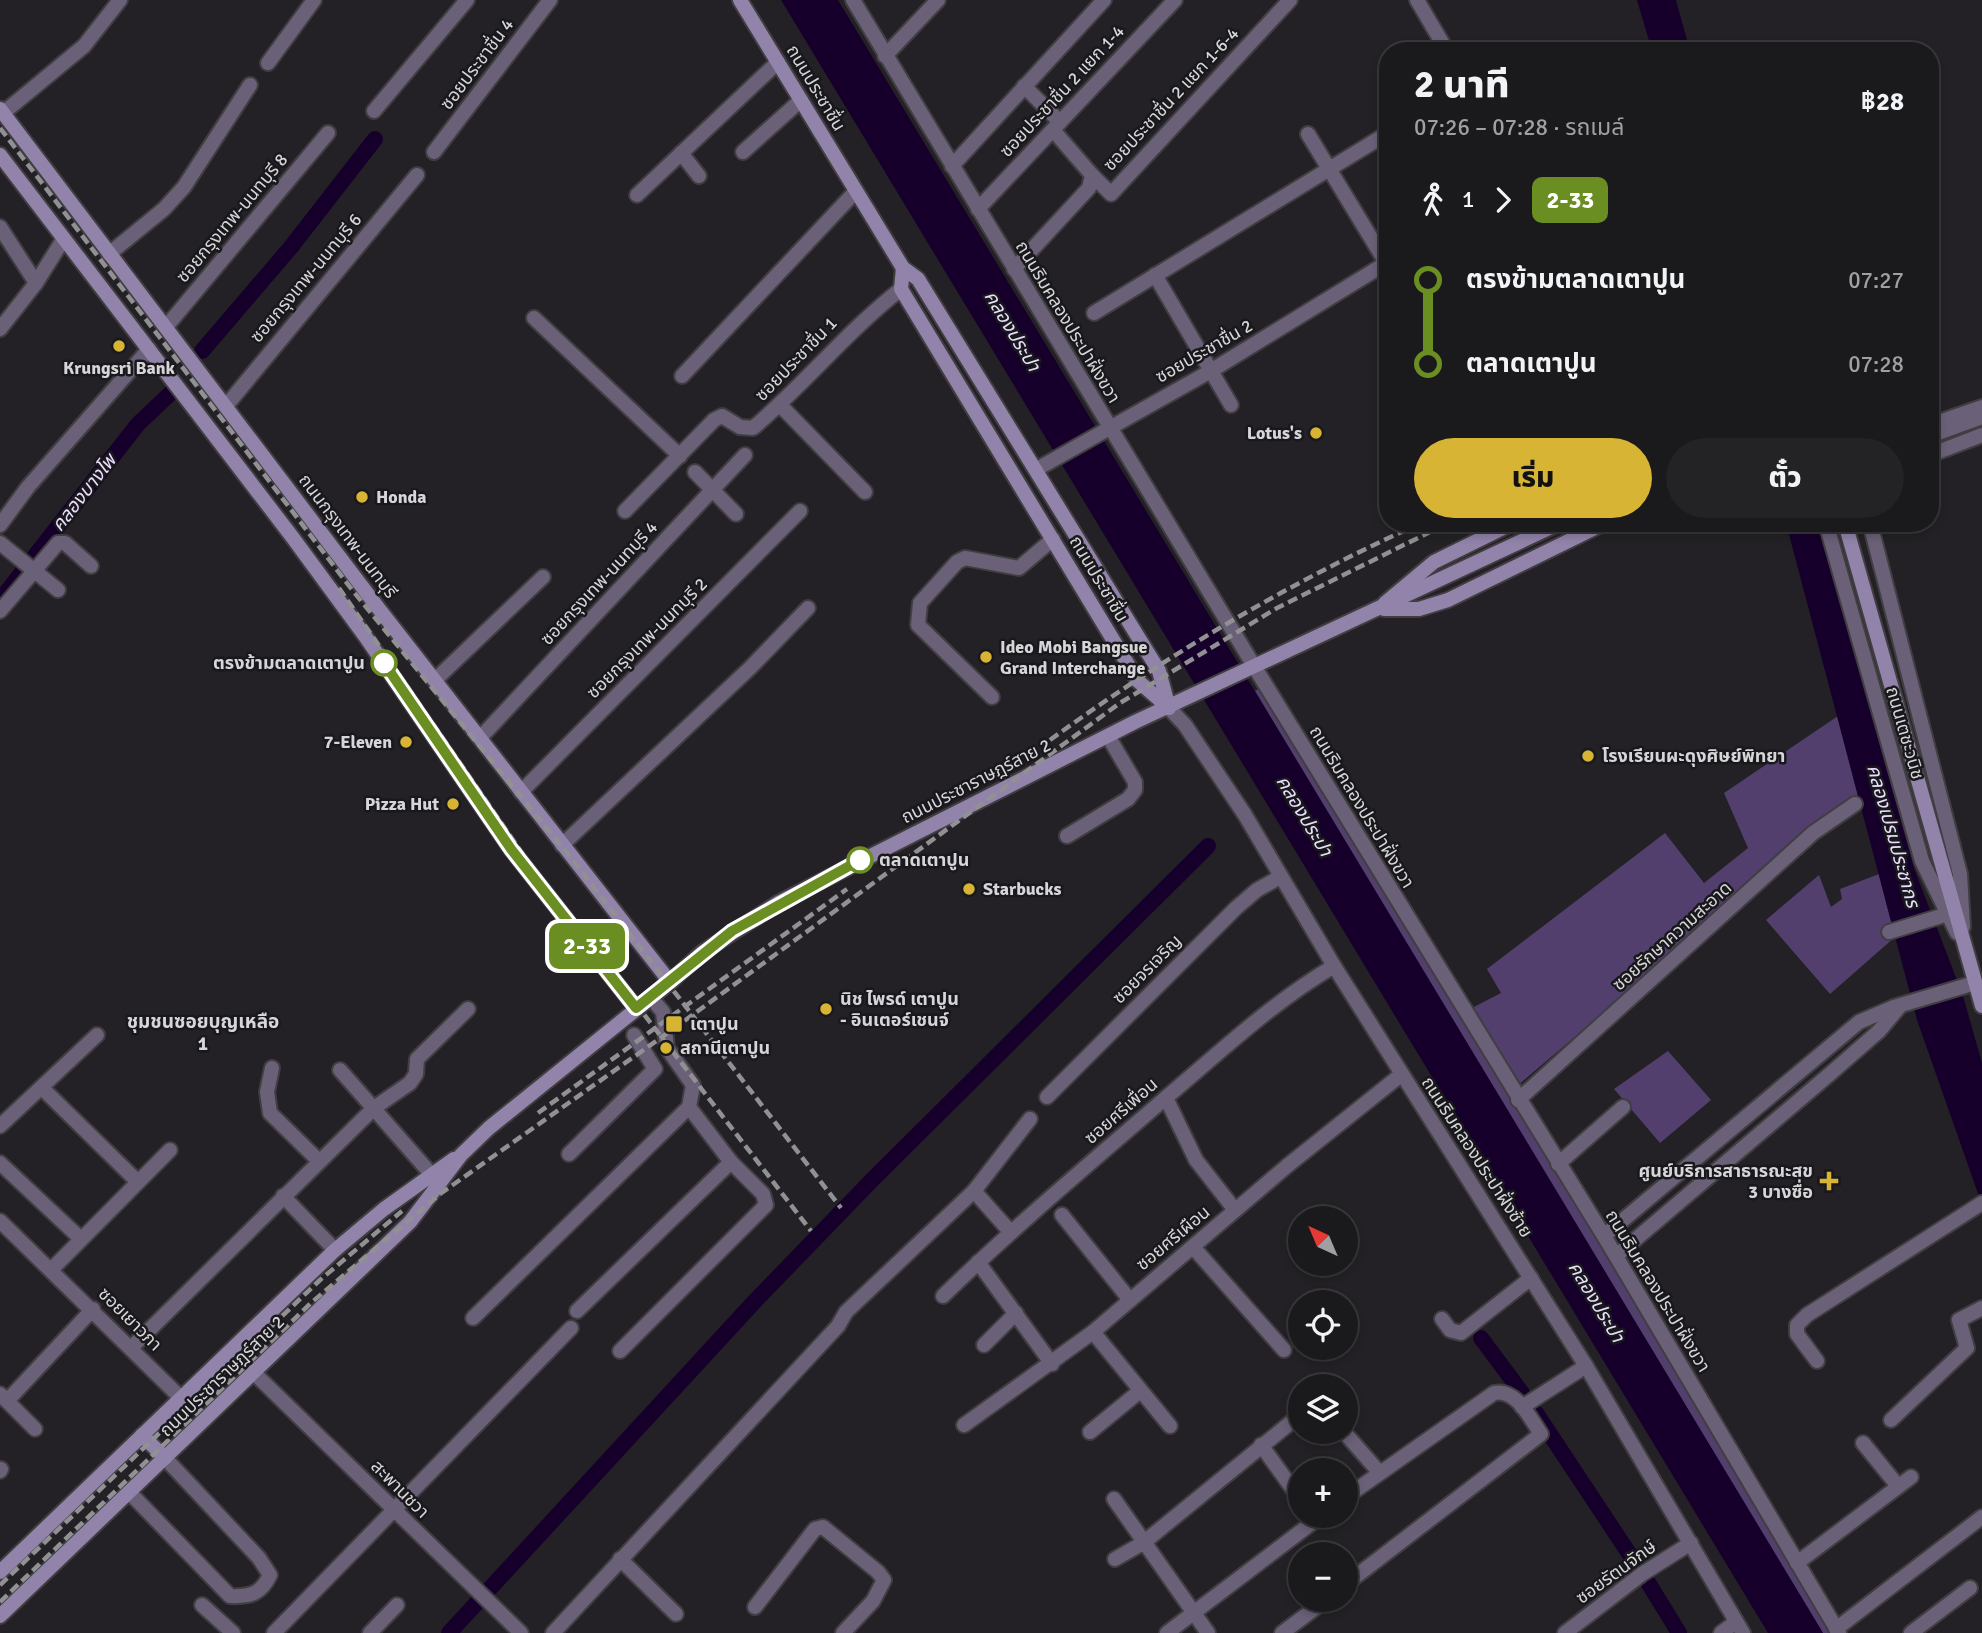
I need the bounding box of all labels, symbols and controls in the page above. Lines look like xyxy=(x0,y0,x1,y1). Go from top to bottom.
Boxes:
street label: ซอยประชาชื่น 4 xyxy=(434,13,519,114)
street label: ซอยประชาชื่น 2 แยก 1-4 xyxy=(994,19,1129,162)
street label: ซอยประชาชื่น 2 แยก 1-6-4 xyxy=(1097,21,1244,176)
street label: ถนนประชาชื่น xyxy=(782,40,852,135)
text: 2 นาที xyxy=(1414,61,1510,108)
text: ฿28 xyxy=(1861,86,1904,118)
text: 07:26 – 07:28 · รถเมล์ xyxy=(1414,113,1624,142)
street label: ซอยกรุงเทพ-นนทบุรี 8 xyxy=(172,149,292,287)
icon: walk xyxy=(1414,181,1452,219)
icon: forward xyxy=(1484,181,1522,219)
text: 1 xyxy=(1462,185,1474,214)
text: 2-33 xyxy=(1546,185,1594,215)
street label: ซอยกรุงเทพ-นนทบุรี 6 xyxy=(246,209,366,347)
street label: ถนนริมคลองประปาฝั่งขวา xyxy=(1011,237,1125,407)
text: ตรงข้ามตลาดเตาปูน xyxy=(1466,264,1685,296)
text: 07:27 xyxy=(1848,266,1904,295)
water label: คลองประปา xyxy=(979,287,1045,375)
street label: ซอยประชาชื่น 1 xyxy=(749,311,842,406)
street label: ซอยประชาชื่น 2 xyxy=(1150,313,1257,388)
marker: Krungsri Bank xyxy=(111,338,127,354)
text: ตลาดเตาปูน xyxy=(1466,348,1597,380)
text: 07:28 xyxy=(1848,350,1904,379)
place label: Krungsri Bank xyxy=(63,357,176,379)
place label: Lotus's xyxy=(1247,422,1302,444)
marker: Lotus's xyxy=(1308,425,1324,441)
button: เริ่ม xyxy=(1414,438,1652,518)
button: ตั๋ว xyxy=(1666,438,1904,518)
water label: คลองบางโพ xyxy=(46,447,123,537)
street label: ถนนกรุงเทพ-นนทบุรี xyxy=(294,470,402,603)
place label: Honda xyxy=(376,486,427,508)
marker: Honda xyxy=(354,489,370,505)
street label: ซอยกรุงเทพ-นนทบุรี 4 xyxy=(536,516,662,650)
street label: ถนนประชาชื่น xyxy=(1065,531,1135,626)
street label: ซอยกรุงเทพ-นนทบุรี 2 xyxy=(582,573,712,703)
place label: Ideo Mobi Bangsue Grand Interchange xyxy=(1000,636,1148,679)
marker: Ideo Mobi Bangsue Grand Interchange xyxy=(978,649,994,665)
marker: ตรงข้ามตลาดเตาปูน xyxy=(371,650,397,676)
place label: ตรงข้ามตลาดเตาปูน xyxy=(213,652,365,674)
street label: ถนนเตชะวนิช xyxy=(1881,684,1929,782)
street label: ถนนริมคลองประปาฝั่งขวา xyxy=(1305,722,1419,892)
place label: 7-Eleven xyxy=(324,731,392,753)
marker: 7-Eleven xyxy=(398,734,414,750)
street label: ถนนประชาราษฎร์สาย 2 xyxy=(897,734,1055,828)
place label: โรงเรียนผะดุงศิษย์พิทยา xyxy=(1602,745,1785,767)
marker: โรงเรียนผะดุงศิษย์พิทยา xyxy=(1580,748,1596,764)
water label: คลองเปรมประชากร xyxy=(1861,762,1925,912)
water label: คลองประปา xyxy=(1271,772,1337,860)
place label: Pizza Hut xyxy=(365,793,439,815)
marker: Pizza Hut xyxy=(445,796,461,812)
marker: ตลาดเตาปูน xyxy=(847,847,873,873)
place label: ตลาดเตาปูน xyxy=(879,849,969,871)
street label: ซอยรักษาความสะอาด xyxy=(1608,877,1736,995)
place label: Starbucks xyxy=(983,878,1062,900)
marker: Starbucks xyxy=(961,881,977,897)
line badge: 2-33 xyxy=(538,923,636,969)
street label: ซอยจรเจริญ xyxy=(1108,930,1186,1008)
text: 2-33 xyxy=(563,931,611,961)
place label: นิช ไพรด์ เตาปูน - อินเตอร์เชนจ์ xyxy=(840,988,959,1031)
marker: นิช ไพรด์ เตาปูน - อินเตอร์เชนจ์ xyxy=(818,1001,834,1017)
district label: ชุมชนซอยบุญเหลือ 1 xyxy=(127,1010,279,1056)
place label: เตาปูน xyxy=(690,1013,739,1035)
marker: เตาปูน xyxy=(664,1014,684,1034)
place label: สถานีเตาปูน xyxy=(680,1037,770,1059)
marker: สถานีเตาปูน xyxy=(658,1040,674,1056)
street label: ซอยศรีเพื่อน xyxy=(1079,1072,1162,1149)
street label: ถนนริมคลองประปาฝั่งซ้าย xyxy=(1417,1072,1538,1242)
place label: ศูนย์บริการสาธารณะสุข 3 บางซื่อ xyxy=(1639,1160,1813,1203)
marker: ศูนย์บริการสาธารณะสุข 3 บางซื่อ xyxy=(1819,1171,1839,1191)
street label: ซอยศรีเผือน xyxy=(1132,1201,1214,1275)
street label: ถนนริมคลองประปาฝั่งขวา xyxy=(1601,1205,1716,1376)
north arrow xyxy=(1288,1206,1358,1276)
map controls xyxy=(1288,1206,1358,1612)
water label: คลองประปา xyxy=(1563,1257,1630,1348)
street label: ซอยเยาวภา xyxy=(94,1283,166,1355)
button: locate xyxy=(1288,1290,1358,1360)
street label: ถนนประชาราษฎร์สาย 2 xyxy=(155,1311,289,1441)
button: layers xyxy=(1288,1374,1358,1444)
street label: สะพานชวา xyxy=(366,1455,434,1523)
button: + xyxy=(1288,1458,1358,1528)
street label: ซอยรัตนจักษ์ xyxy=(1571,1535,1661,1609)
button: − xyxy=(1288,1542,1358,1612)

